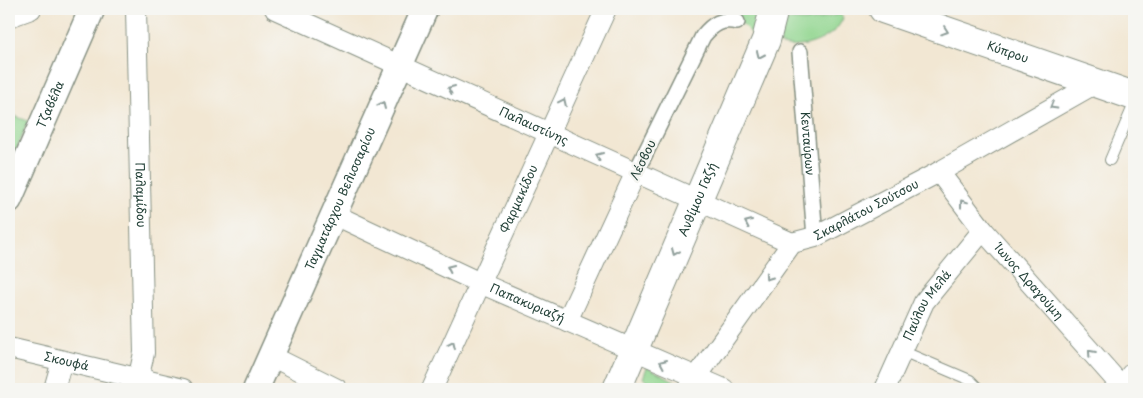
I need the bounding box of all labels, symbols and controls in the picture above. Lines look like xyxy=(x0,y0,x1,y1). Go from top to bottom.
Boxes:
one-way arrow xyxy=(940,25,949,35)
street label: Κύπρου xyxy=(985,36,1031,67)
one-way arrow xyxy=(755,50,766,59)
street label: Τζαβέλα xyxy=(31,78,68,131)
one-way arrow xyxy=(447,84,456,95)
one-way arrow xyxy=(557,98,568,107)
one-way arrow xyxy=(1050,100,1059,110)
one-way arrow xyxy=(376,101,387,110)
street label: Παλαιστίνης xyxy=(497,102,572,149)
street label: Κενταύρων xyxy=(797,111,820,176)
street label: Ταγματάρχου Βελισσαρίου xyxy=(300,124,379,273)
street label: Λέσβου xyxy=(625,136,660,183)
one-way arrow xyxy=(595,151,604,162)
street label: Ανθίμου Γαζή xyxy=(673,159,721,239)
street label: Φαρμακίδου xyxy=(495,161,542,236)
street label: Παλαμίδου xyxy=(132,162,151,228)
street label: Σκαρλάτου Σούτσου xyxy=(810,174,922,244)
one-way arrow xyxy=(960,199,969,209)
one-way arrow xyxy=(744,219,753,229)
street label: Ίωνος Δραγούμη xyxy=(990,238,1068,323)
one-way arrow xyxy=(671,247,681,256)
one-way arrow xyxy=(447,265,456,275)
street label: Παύλου Μελά xyxy=(898,266,955,343)
one-way arrow xyxy=(765,271,774,281)
street label: Παπακυριαζή xyxy=(488,278,568,327)
one-way arrow xyxy=(446,341,456,350)
street label: Σκουφά xyxy=(43,347,91,375)
one-way arrow xyxy=(1088,350,1097,359)
one-way arrow xyxy=(659,358,668,369)

